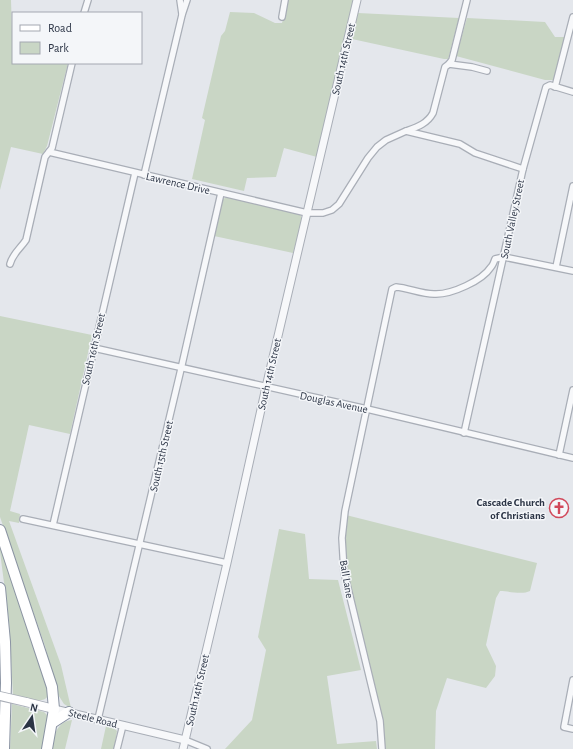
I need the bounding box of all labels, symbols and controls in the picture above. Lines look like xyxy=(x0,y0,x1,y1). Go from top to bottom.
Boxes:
legend xyxy=(12,12,142,64)
text: Road xyxy=(48,22,72,34)
street label: South 14th Street xyxy=(330,22,357,96)
text: Park xyxy=(48,42,69,54)
street label: Lawrence Drive xyxy=(145,171,211,196)
street label: South Valley Street xyxy=(499,178,526,260)
street label: South 16th Street xyxy=(80,312,107,386)
street label: South 14th Street xyxy=(256,337,283,411)
street label: Douglas Avenue xyxy=(299,390,369,415)
street label: South 15th Street xyxy=(148,419,175,493)
place label: Cascade Church of Christians xyxy=(477,497,545,521)
church icon: Cascade Church of Christians xyxy=(548,497,570,519)
street label: Ball Lane xyxy=(338,559,355,599)
street label: South 14th Street xyxy=(184,653,211,727)
north arrow xyxy=(12,697,52,737)
text: N xyxy=(29,702,39,714)
street label: Steele Road xyxy=(67,707,119,730)

